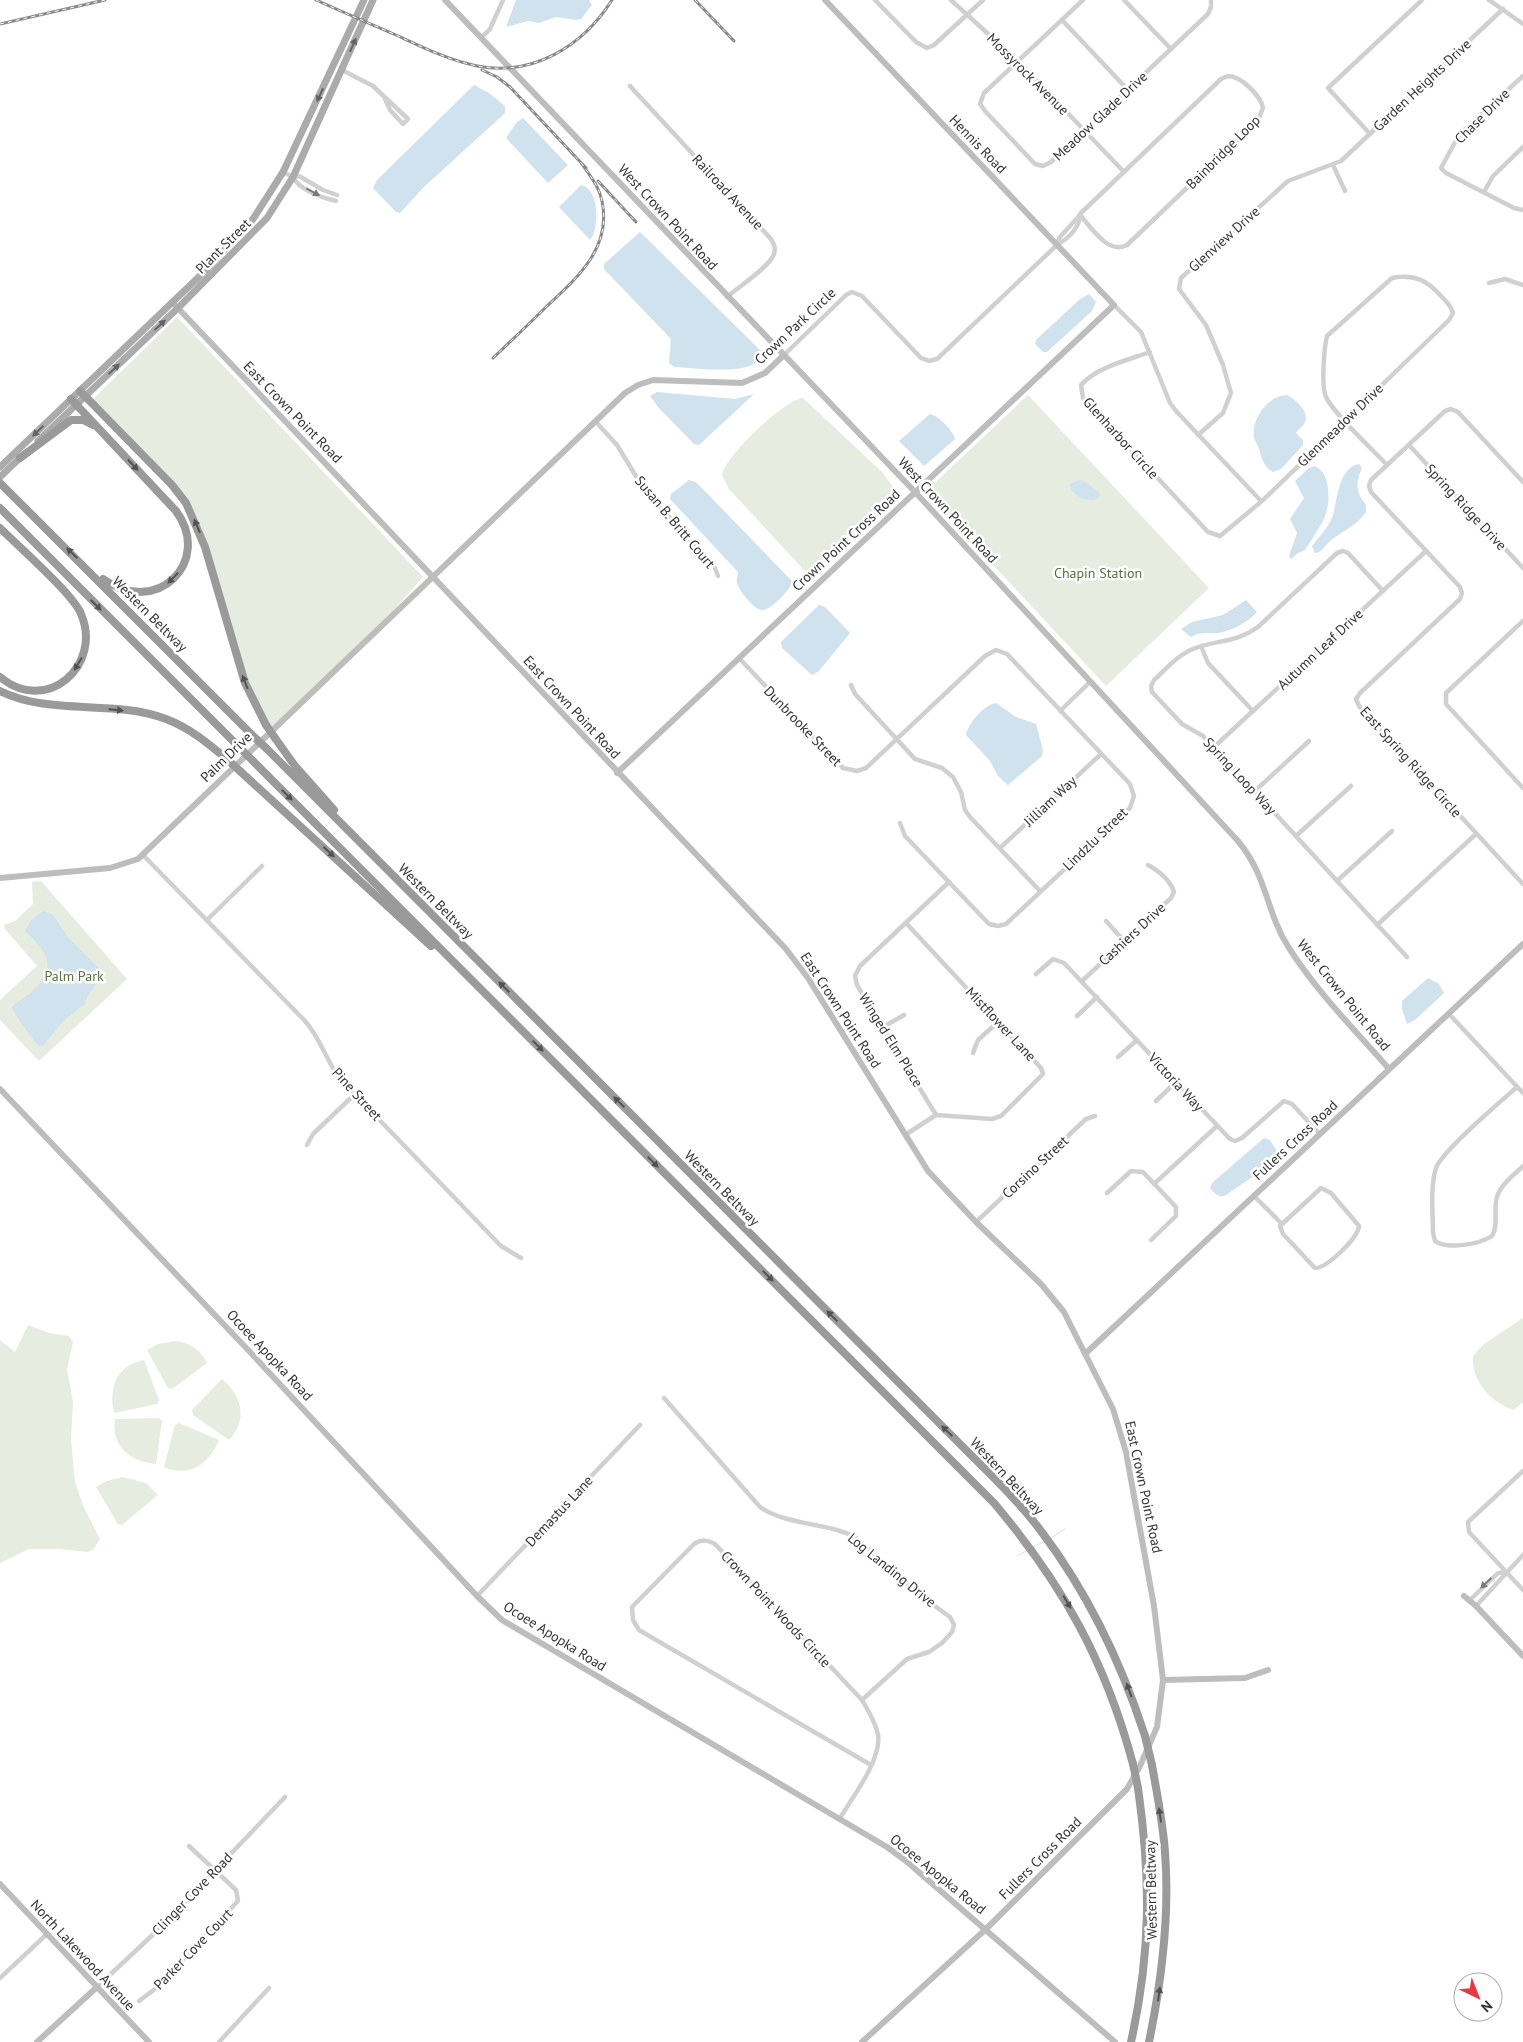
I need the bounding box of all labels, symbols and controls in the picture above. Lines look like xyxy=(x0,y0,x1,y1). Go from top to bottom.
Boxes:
street label: Mossyrock Avenue xyxy=(983,29,1073,119)
street label: Garden Heights Drive xyxy=(1369,35,1475,135)
one-way arrow xyxy=(349,38,357,52)
street label: Meadow Glade Drive xyxy=(1049,67,1151,165)
street label: Chase Drive xyxy=(1451,85,1513,147)
one-way arrow xyxy=(315,88,323,102)
street label: Hennis Road xyxy=(946,111,1010,177)
street label: Bainbridge Loop xyxy=(1182,111,1264,193)
street label: Railroad Avenue xyxy=(688,150,768,234)
street label: West Crown Point Road xyxy=(614,160,722,274)
one-way arrow xyxy=(306,187,319,196)
street label: Glenview Drive xyxy=(1185,202,1263,276)
street label: Plant Street xyxy=(192,214,255,277)
street label: Crown Park Circle xyxy=(751,284,839,368)
one-way arrow xyxy=(154,319,166,331)
street label: East Crown Point Road xyxy=(240,357,346,467)
one-way arrow xyxy=(107,363,119,375)
street label: Glenmeadow Drive xyxy=(1293,379,1387,471)
street label: Glenharbor Circle xyxy=(1079,393,1163,483)
one-way arrow xyxy=(32,425,44,437)
street label: West Crown Point Road xyxy=(894,453,1002,567)
one-way arrow xyxy=(127,458,139,470)
street label: Spring Ridge Drive xyxy=(1421,460,1511,554)
street label: Susan B. Britt Court xyxy=(631,472,719,572)
street label: Crown Point Cross Road xyxy=(788,485,904,595)
one-way arrow xyxy=(193,519,201,533)
one-way arrow xyxy=(66,547,78,559)
park label: Chapin Station xyxy=(1054,564,1142,582)
street label: Western Beltway xyxy=(108,572,192,656)
one-way arrow xyxy=(167,572,179,584)
one-way arrow xyxy=(90,598,102,610)
street label: Autumn Leaf Drive xyxy=(1273,605,1367,693)
street label: East Crown Point Road xyxy=(519,652,625,762)
one-way arrow xyxy=(73,657,82,670)
one-way arrow xyxy=(241,674,249,689)
street label: Dunbrooke Street xyxy=(760,682,846,770)
street label: East Spring Ridge Circle xyxy=(1356,703,1466,821)
one-way arrow xyxy=(108,706,124,714)
street label: Palm Drive xyxy=(196,728,256,786)
street label: Spring Loop Way xyxy=(1200,734,1281,819)
street label: Jilliam Way xyxy=(1019,772,1081,831)
one-way arrow xyxy=(281,789,293,801)
street label: Lindzlu Street xyxy=(1059,803,1131,875)
one-way arrow xyxy=(322,846,334,858)
street label: Western Beltway xyxy=(394,859,478,943)
street label: Cashiers Drive xyxy=(1095,898,1169,970)
street label: West Crown Point Road xyxy=(1293,936,1395,1054)
street label: East Crown Point Road xyxy=(797,949,885,1071)
park label: Palm Park xyxy=(44,967,104,985)
one-way arrow xyxy=(498,981,510,993)
street label: Mistflower Lane xyxy=(962,983,1040,1065)
street label: Winged Elm Place xyxy=(855,990,927,1090)
one-way arrow xyxy=(532,1040,544,1052)
street label: Victoria Way xyxy=(1144,1048,1208,1115)
street label: Pine Street xyxy=(328,1064,386,1125)
one-way arrow xyxy=(613,1096,625,1108)
street label: Fullers Cross Road xyxy=(1249,1096,1341,1184)
street label: Corsino Street xyxy=(998,1132,1072,1202)
street label: Western Beltway xyxy=(680,1146,764,1230)
one-way arrow xyxy=(646,1156,658,1168)
one-way arrow xyxy=(762,1270,774,1282)
street label: Ocoee Apopka Road xyxy=(223,1306,317,1404)
one-way arrow xyxy=(827,1310,839,1322)
street label: East Crown Point Road xyxy=(1121,1419,1167,1555)
one-way arrow xyxy=(941,1425,953,1437)
street label: Western Beltway xyxy=(966,1433,1048,1519)
street label: Demastus Lane xyxy=(521,1472,597,1550)
street label: Log Landing Drive xyxy=(844,1529,940,1611)
street label: Crown Point Woods Circle xyxy=(717,1547,835,1671)
one-way arrow xyxy=(1481,1577,1493,1589)
one-way arrow xyxy=(1063,1595,1072,1608)
street label: Ocoee Apopka Road xyxy=(500,1597,610,1675)
one-way arrow xyxy=(1125,1682,1133,1697)
one-way arrow xyxy=(1156,1807,1164,1823)
street label: Fullers Cross Road xyxy=(995,1813,1085,1903)
street label: Ocoee Apopka Road xyxy=(886,1830,990,1918)
street label: Western Beltway xyxy=(1141,1839,1161,1940)
street label: Clinger Cove Road xyxy=(148,1849,236,1939)
street label: North Lakewood Avenue xyxy=(27,1896,139,2014)
street label: Parker Cove Court xyxy=(150,1904,236,1993)
north arrow xyxy=(1453,1972,1503,2022)
one-way arrow xyxy=(1155,1986,1163,2002)
text: N xyxy=(1477,1997,1496,2016)

